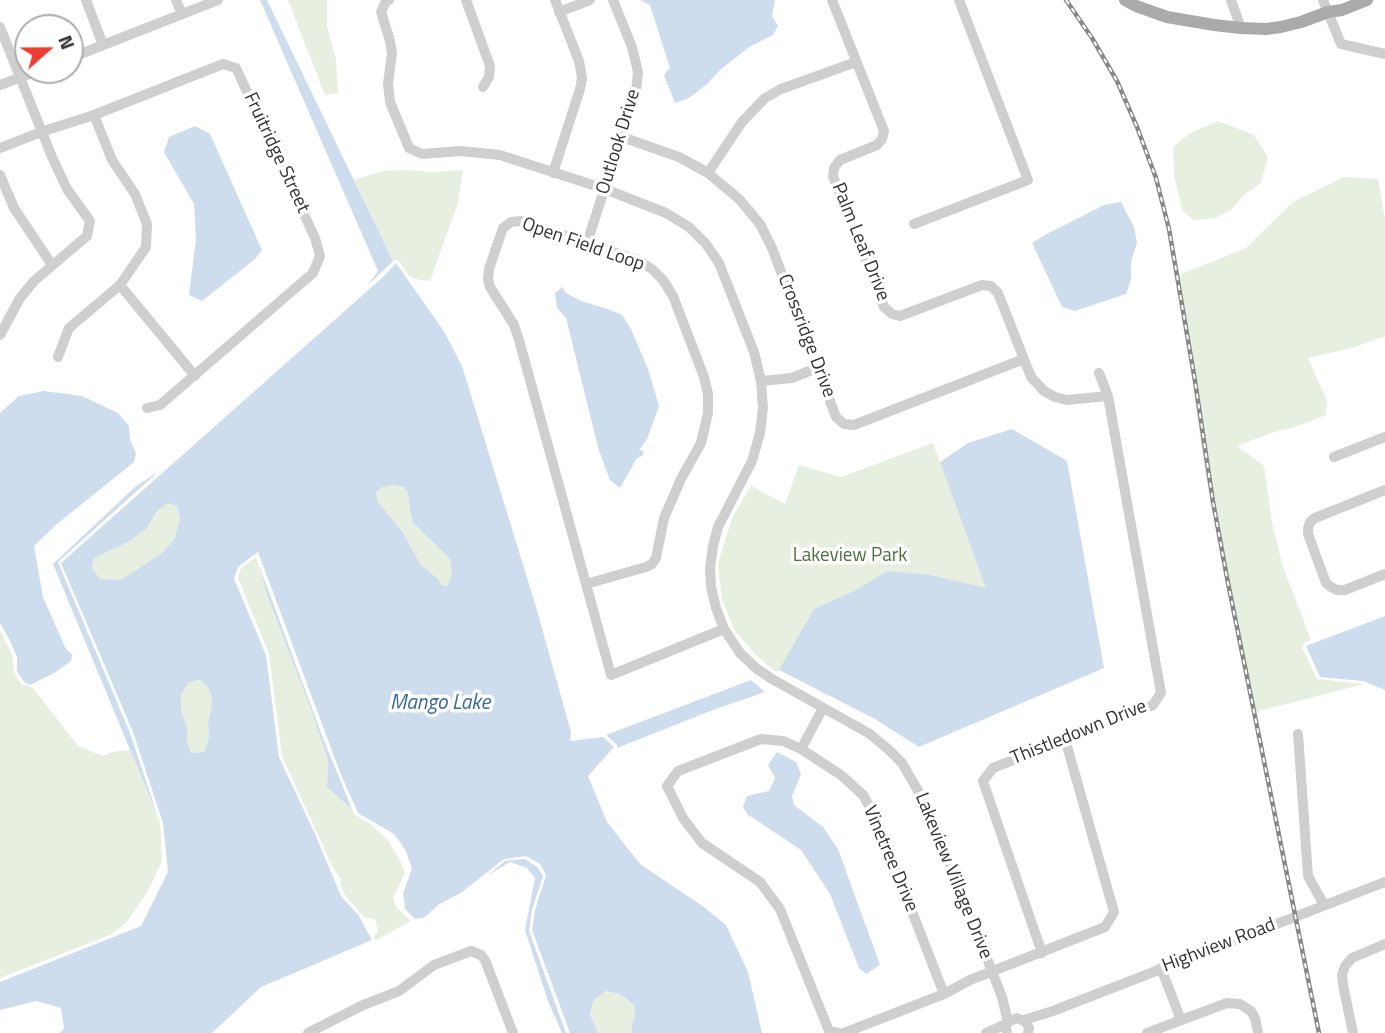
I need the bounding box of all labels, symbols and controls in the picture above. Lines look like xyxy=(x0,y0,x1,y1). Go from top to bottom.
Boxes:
north arrow xyxy=(14,14,84,84)
text: N xyxy=(51,31,83,53)
street label: Outlook Drive xyxy=(592,87,646,197)
street label: Fruitridge Street xyxy=(238,89,314,217)
street label: Palm Leaf Drive xyxy=(826,180,894,304)
street label: Open Field Loop xyxy=(519,213,647,277)
street label: Crossridge Drive xyxy=(772,271,840,401)
park label: Lakeview Park xyxy=(793,545,907,567)
water label: Mango Lake xyxy=(390,691,490,717)
street label: Thistledown Drive xyxy=(1008,695,1150,771)
street label: Lakeview Village Drive xyxy=(909,790,997,962)
street label: Vinetree Drive xyxy=(857,803,923,915)
street label: Highview Road xyxy=(1159,914,1279,978)

